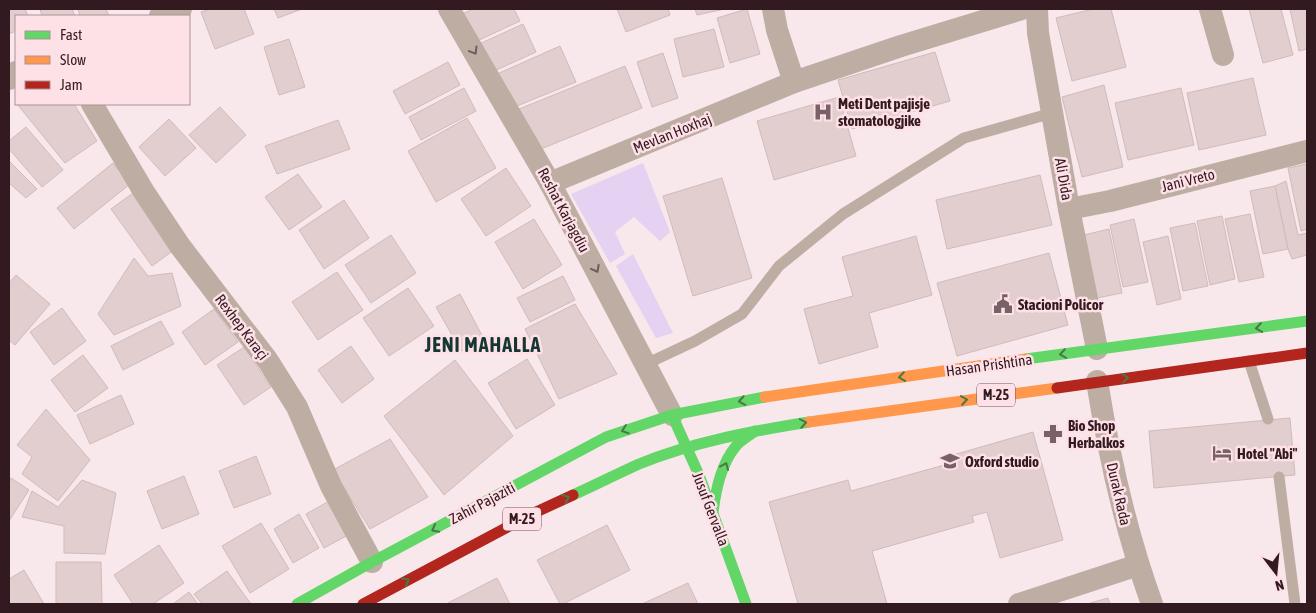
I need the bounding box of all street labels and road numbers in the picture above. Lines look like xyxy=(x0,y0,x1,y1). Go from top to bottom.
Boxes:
street label: Mevlan Hoxhaj xyxy=(631,110,713,156)
street label: Ali Dida xyxy=(1052,156,1076,202)
street label: Reshat Karjagdiu xyxy=(535,165,593,255)
street label: Jani Vreto xyxy=(1160,165,1216,195)
street label: Rexhep Karaçi xyxy=(212,291,272,363)
street label: Hasan Prishtina xyxy=(945,351,1033,379)
road number: M-25 xyxy=(977,384,1015,406)
street label: Durak Rada xyxy=(1104,461,1134,527)
street label: Jusuf Gervalla xyxy=(689,470,733,548)
street label: Zahir Pajaziti xyxy=(446,479,518,527)
road number: M-25 xyxy=(503,508,541,530)

